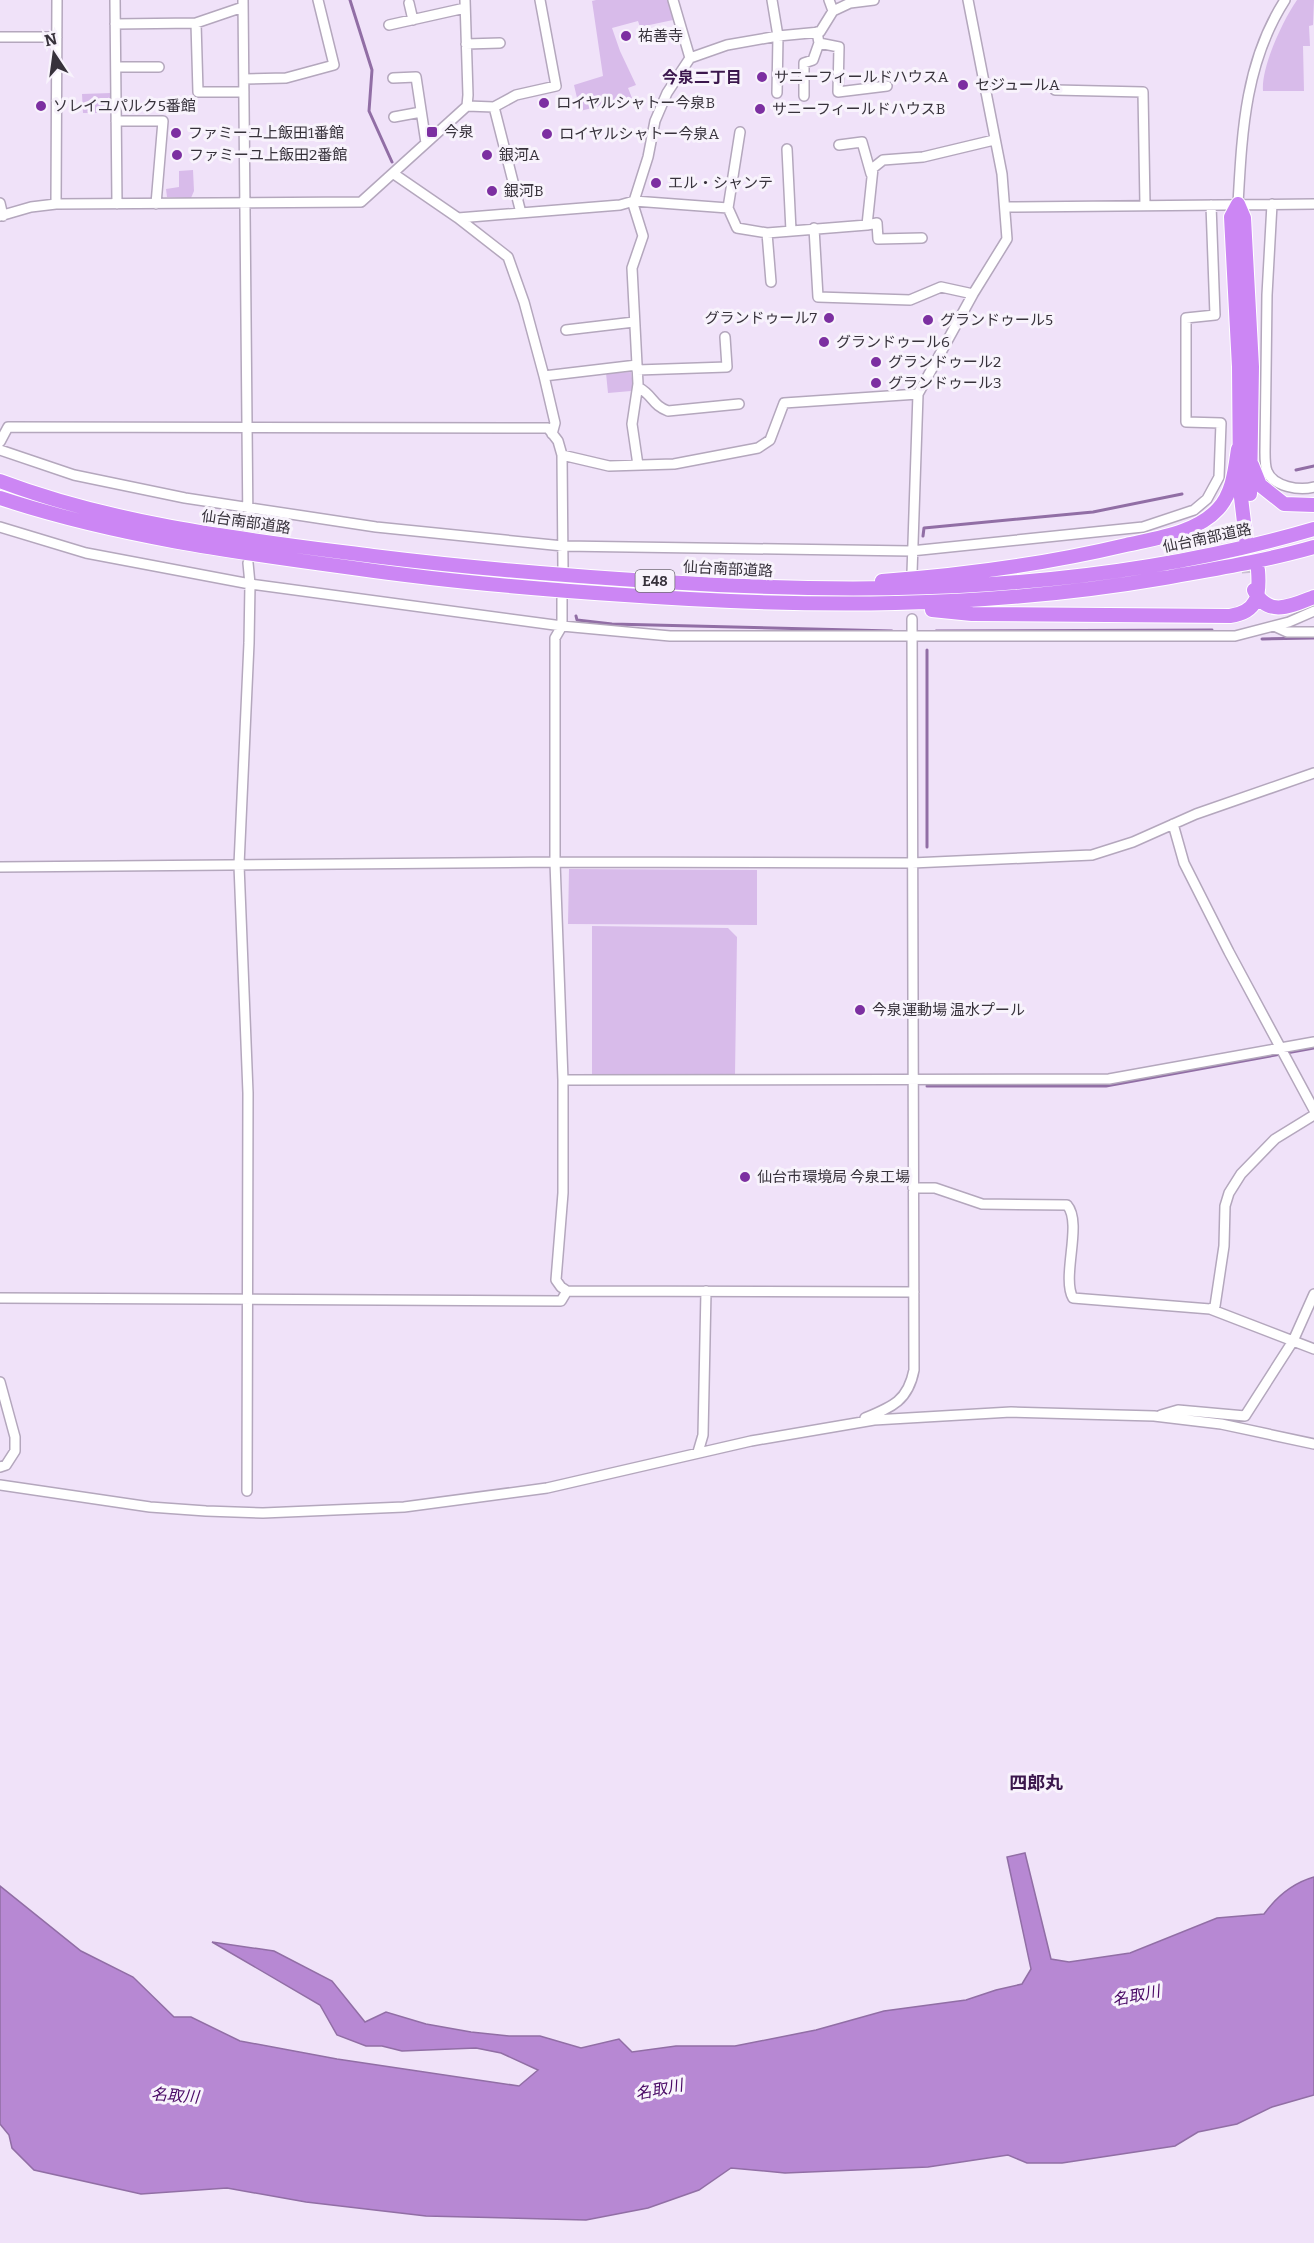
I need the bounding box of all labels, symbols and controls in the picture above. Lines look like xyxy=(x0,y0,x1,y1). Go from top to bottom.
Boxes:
north arrow xyxy=(24,24,84,84)
place label: 祐善寺 xyxy=(638,27,683,45)
text: N xyxy=(43,29,59,51)
marker: 祐善寺 xyxy=(619,29,633,43)
district label: 今泉二丁目 xyxy=(662,68,742,87)
place label: サニーフィールドハウスA xyxy=(774,68,949,86)
marker: サニーフィールドハウスA xyxy=(755,70,769,84)
place label: セジュールA xyxy=(975,76,1060,94)
marker: セジュールA xyxy=(956,78,970,92)
place label: ロイヤルシャトー今泉B xyxy=(556,94,715,112)
marker: ロイヤルシャトー今泉B xyxy=(537,96,551,110)
place label: ソレイユパルク5番館 xyxy=(53,97,196,115)
marker: ソレイユパルク5番館 xyxy=(34,99,48,113)
place label: サニーフィールドハウスB xyxy=(772,100,945,118)
marker: サニーフィールドハウスB xyxy=(753,102,767,116)
place label: 今泉 xyxy=(444,123,474,141)
place label: ファミーユ上飯田1番館 xyxy=(188,124,344,142)
marker: 今泉 xyxy=(425,125,439,139)
place label: ロイヤルシャトー今泉A xyxy=(559,125,720,143)
marker: ファミーユ上飯田1番館 xyxy=(169,126,183,140)
marker: ロイヤルシャトー今泉A xyxy=(540,127,554,141)
place label: ファミーユ上飯田2番館 xyxy=(189,146,347,164)
place label: 銀河A xyxy=(499,146,540,164)
marker: ファミーユ上飯田2番館 xyxy=(170,148,184,162)
marker: 銀河A xyxy=(480,148,494,162)
place label: エル・シャンテ xyxy=(668,174,773,192)
marker: エル・シャンテ xyxy=(649,176,663,190)
place label: 銀河B xyxy=(504,182,544,200)
marker: 銀河B xyxy=(485,184,499,198)
place label: グランドゥール7 xyxy=(704,309,817,327)
marker: グランドゥール7 xyxy=(822,311,836,325)
place label: グランドゥール5 xyxy=(940,311,1053,329)
marker: グランドゥール5 xyxy=(921,313,935,327)
place label: グランドゥール6 xyxy=(836,333,950,351)
marker: グランドゥール6 xyxy=(817,335,831,349)
place label: グランドゥール2 xyxy=(888,353,1001,371)
marker: グランドゥール2 xyxy=(869,355,883,369)
place label: グランドゥール3 xyxy=(888,374,1002,392)
marker: グランドゥール3 xyxy=(869,376,883,390)
street label: 仙台南部道路 xyxy=(200,507,292,537)
street label: 仙台南部道路 xyxy=(1161,520,1253,556)
street label: 仙台南部道路 xyxy=(683,558,773,580)
road number: E48 xyxy=(636,570,674,592)
place label: 今泉運動場 温水プール xyxy=(872,1001,1025,1019)
marker: 今泉運動場 温水プール xyxy=(853,1003,867,1017)
place label: 仙台市環境局 今泉工場 xyxy=(757,1168,910,1186)
marker: 仙台市環境局 今泉工場 xyxy=(738,1170,752,1184)
district label: 四郎丸 xyxy=(1009,1772,1063,1794)
water label: 名取川 xyxy=(1111,1981,1163,2009)
water label: 名取川 xyxy=(634,2075,686,2103)
water label: 名取川 xyxy=(150,2084,202,2107)

